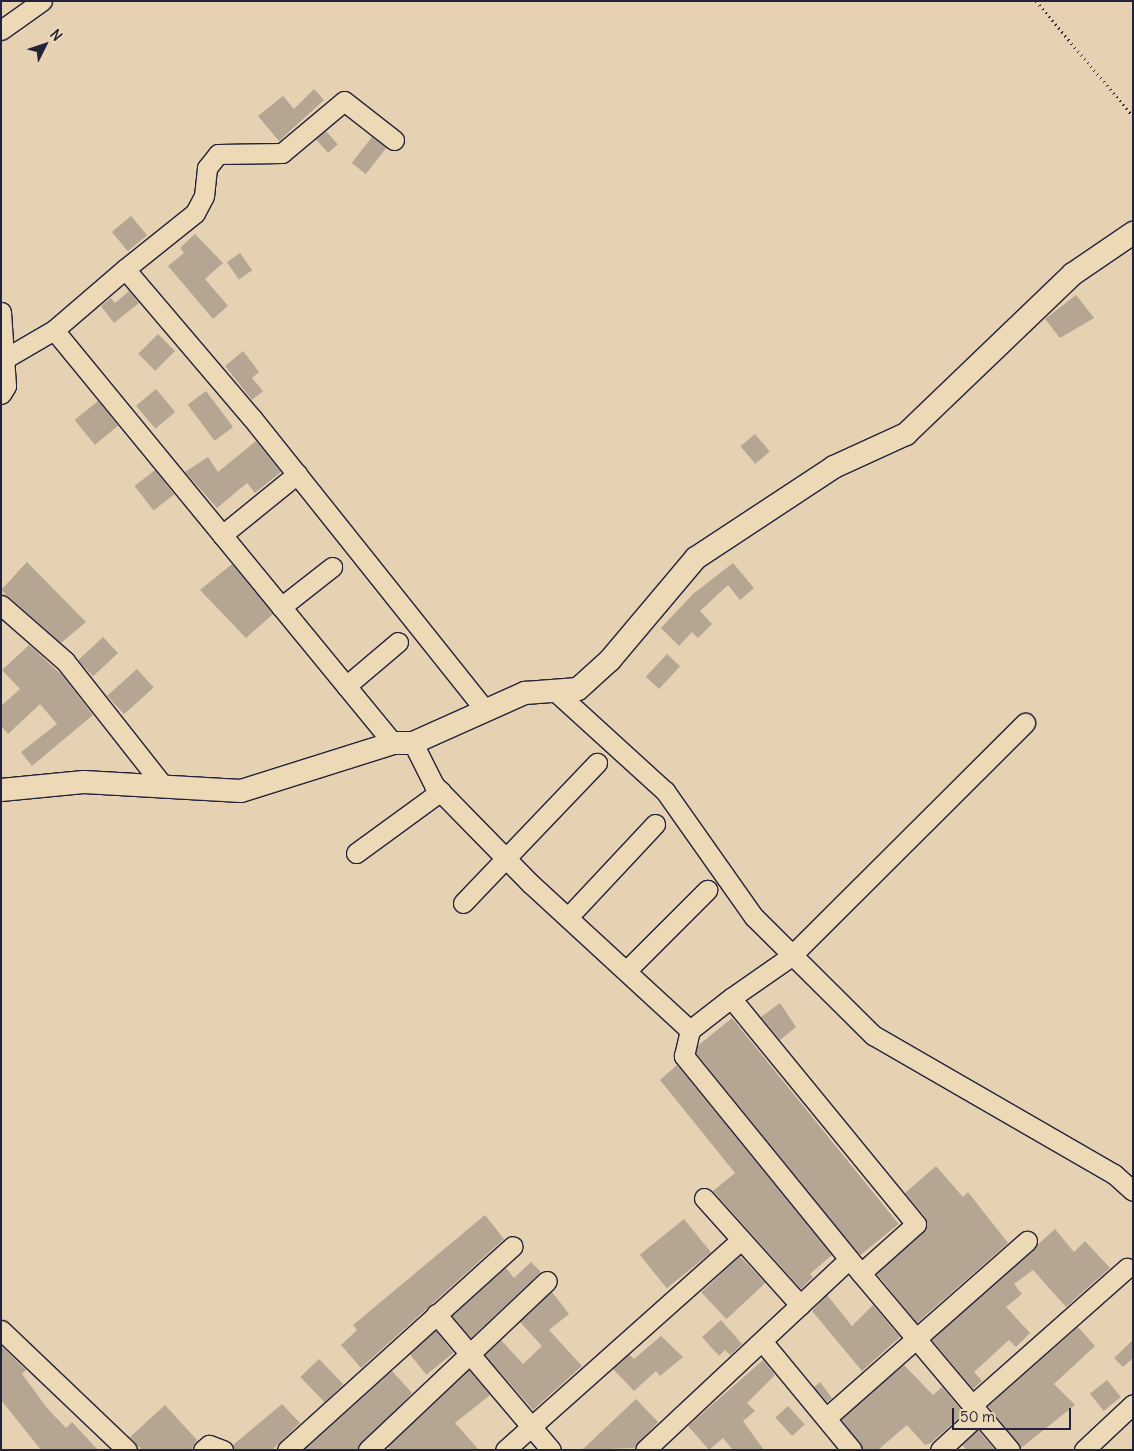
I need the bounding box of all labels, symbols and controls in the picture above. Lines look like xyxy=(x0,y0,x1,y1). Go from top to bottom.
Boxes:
north arrow xyxy=(20,20,70,70)
text: N xyxy=(46,26,66,45)
scale bar xyxy=(954,1398,1073,1430)
text: 50 m xyxy=(960,1407,995,1426)

